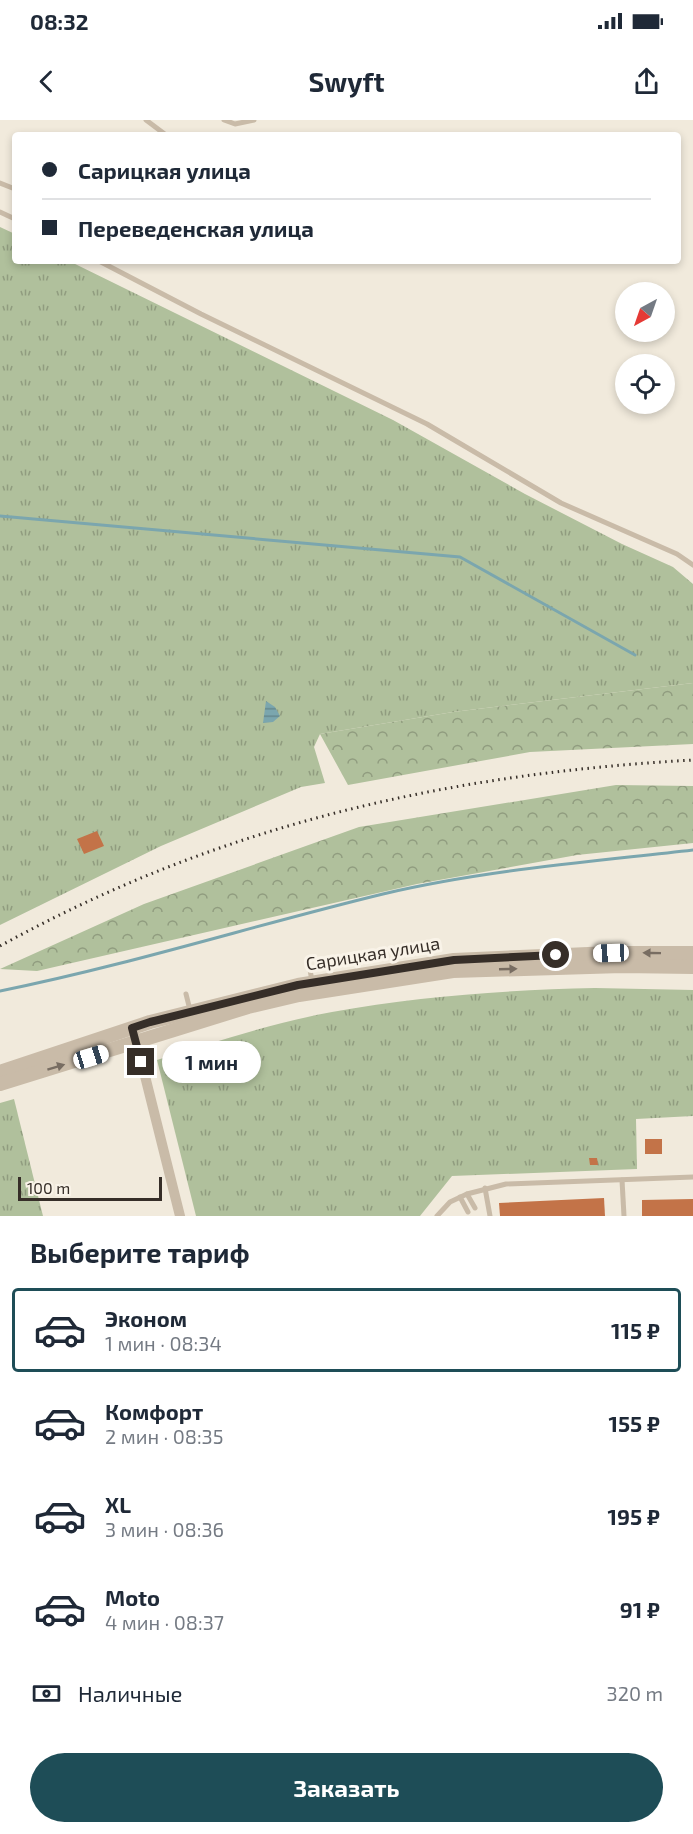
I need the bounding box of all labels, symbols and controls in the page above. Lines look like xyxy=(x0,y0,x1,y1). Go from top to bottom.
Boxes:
text: 08:32 xyxy=(30,8,89,34)
icon: back xyxy=(30,65,63,98)
text: Swyft xyxy=(309,65,384,97)
icon: share xyxy=(630,65,663,98)
text: Сарицкая улица xyxy=(78,157,251,183)
text: Переведенская улица xyxy=(78,215,314,241)
north arrow xyxy=(615,282,675,342)
map controls xyxy=(615,282,675,414)
button: locate xyxy=(615,354,675,414)
street label: Сарицкая улица xyxy=(304,932,442,974)
route start xyxy=(542,941,569,968)
car xyxy=(593,943,629,963)
one-way arrow xyxy=(643,948,662,958)
one-way arrow xyxy=(499,965,518,974)
callout: 1 мин xyxy=(162,1041,261,1083)
car xyxy=(71,1043,111,1071)
route end xyxy=(127,1048,154,1075)
text: 1 мин xyxy=(185,1050,238,1074)
one-way arrow xyxy=(47,1062,65,1071)
scale bar xyxy=(18,1174,162,1202)
text: 100 m xyxy=(27,1178,70,1197)
text: Выберите тариф xyxy=(30,1236,250,1268)
icon: car xyxy=(33,1303,87,1357)
text: Эконом xyxy=(105,1305,187,1331)
text: 115 ₽ xyxy=(611,1317,660,1343)
text: 1 мин · 08:34 xyxy=(105,1331,222,1355)
icon: car xyxy=(33,1396,87,1450)
text: Комфорт xyxy=(105,1398,203,1424)
text: 155 ₽ xyxy=(608,1410,660,1436)
text: 2 мин · 08:35 xyxy=(105,1424,223,1448)
icon: car xyxy=(33,1489,87,1543)
text: XL xyxy=(105,1491,131,1517)
text: 195 ₽ xyxy=(608,1503,660,1529)
text: 3 мин · 08:36 xyxy=(105,1517,224,1541)
icon: car xyxy=(33,1582,87,1636)
text: Moto xyxy=(105,1584,160,1610)
text: 91 ₽ xyxy=(620,1596,660,1622)
text: 4 мин · 08:37 xyxy=(105,1610,224,1634)
icon: cash xyxy=(30,1677,63,1710)
text: Наличные xyxy=(78,1680,182,1706)
text: 320 m xyxy=(607,1681,663,1705)
button: Заказать xyxy=(30,1753,663,1822)

